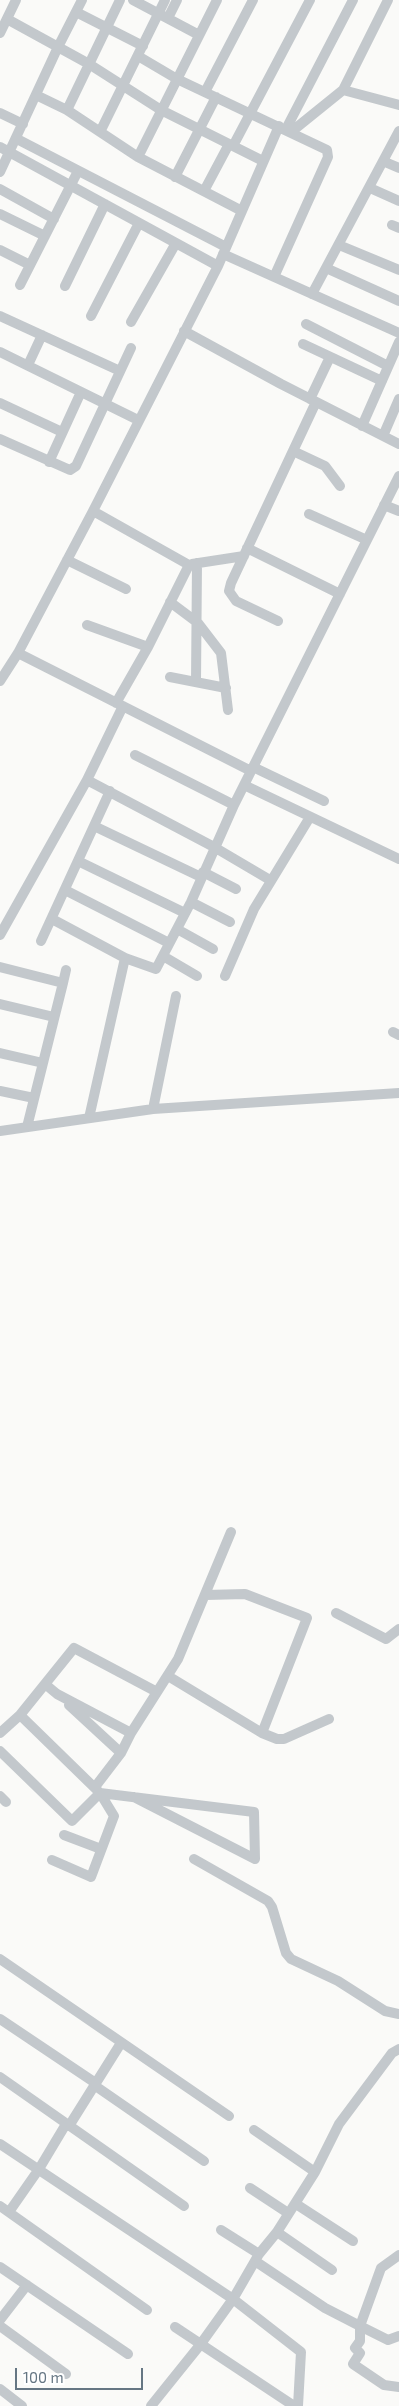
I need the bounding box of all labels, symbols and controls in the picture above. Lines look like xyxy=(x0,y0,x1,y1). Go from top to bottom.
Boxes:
scale bar xyxy=(18,2358,145,2390)
text: 100 m xyxy=(23,2368,64,2386)

